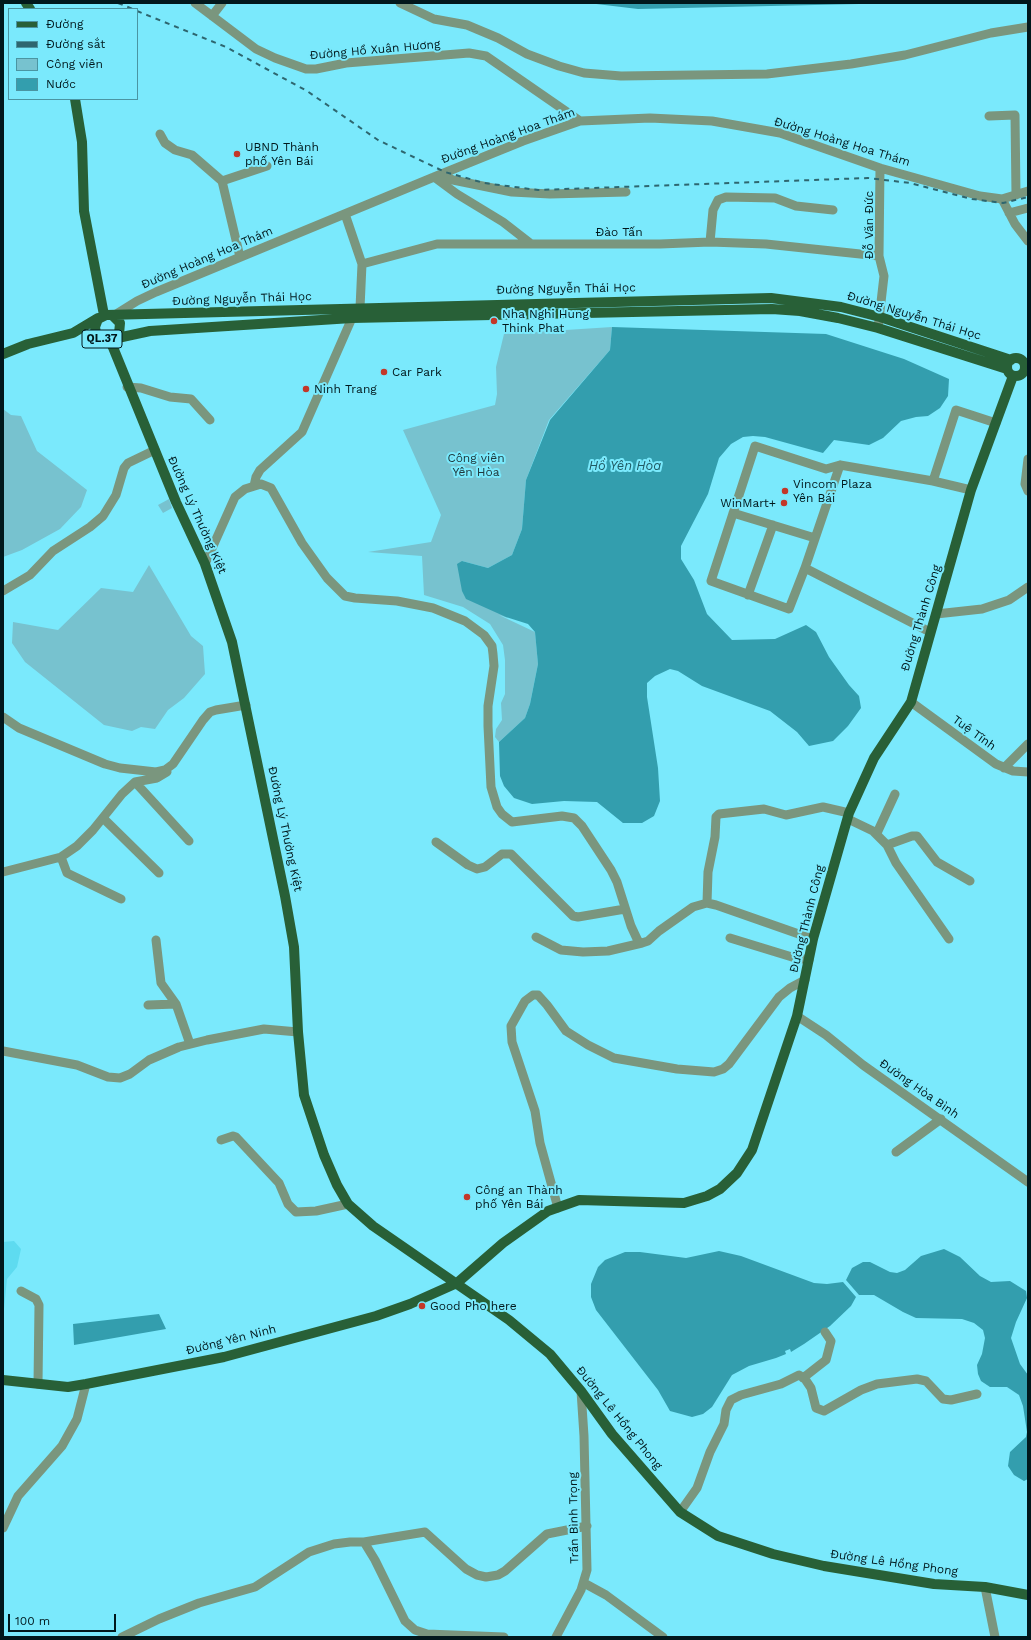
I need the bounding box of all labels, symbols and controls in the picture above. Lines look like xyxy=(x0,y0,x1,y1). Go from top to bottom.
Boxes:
legend xyxy=(8,8,138,100)
text: Đường xyxy=(46,17,83,31)
text: Đường sắt xyxy=(46,37,105,51)
street label: Đường Hồ Xuân Hương xyxy=(309,37,441,63)
text: Công viên xyxy=(46,57,103,71)
text: Nước xyxy=(46,77,76,91)
street label: Đường Hoàng Hoa Thám xyxy=(439,105,577,167)
street label: Đường Hoàng Hoa Thám xyxy=(772,114,912,170)
place label: UBND Thành phố Yên Bái xyxy=(245,140,319,168)
marker: UBND Thành phố Yên Bái xyxy=(232,149,242,159)
street label: Đỗ Văn Đức xyxy=(862,191,876,259)
street label: Đường Hoàng Hoa Thám xyxy=(139,224,275,292)
street label: Đào Tấn xyxy=(595,225,643,239)
street label: Đường Nguyễn Thái Học xyxy=(496,281,636,297)
street label: Đường Nguyễn Thái Học xyxy=(172,289,312,309)
street label: Đường Nguyễn Thái Học xyxy=(845,289,983,343)
place label: Nha Nghi Hung Think Phat xyxy=(502,307,589,335)
marker: Nha Nghi Hung Think Phat xyxy=(489,316,499,326)
road number: QL.37 xyxy=(82,330,122,348)
place label: Car Park xyxy=(392,365,442,379)
marker: Car Park xyxy=(379,367,389,377)
place label: Ninh Trang xyxy=(314,382,377,396)
marker: Ninh Trang xyxy=(301,384,311,394)
park label: Công viên Yên Hòa xyxy=(447,451,505,479)
street label: Đường Lý Thường Kiệt xyxy=(164,454,230,576)
water label: Hồ Yên Hòa xyxy=(589,458,661,474)
place label: Vincom Plaza Yên Bái xyxy=(793,477,872,505)
marker: Vincom Plaza Yên Bái xyxy=(780,486,790,496)
place label: WinMart+ xyxy=(720,496,776,510)
marker: WinMart+ xyxy=(779,498,789,508)
street label: Đường Thành Công xyxy=(898,563,944,673)
street label: Tuệ Tĩnh xyxy=(950,712,998,754)
street label: Đường Lý Thường Kiệt xyxy=(265,765,305,893)
street label: Đường Thành Công xyxy=(787,864,827,974)
street label: Đường Hòa Bình xyxy=(876,1056,962,1122)
place label: Công an Thành phố Yên Bái xyxy=(475,1183,563,1211)
marker: Công an Thành phố Yên Bái xyxy=(462,1192,472,1202)
place label: Good Pho here xyxy=(430,1299,517,1313)
marker: Good Pho here xyxy=(417,1301,427,1311)
street label: Đường Yên Ninh xyxy=(184,1322,278,1358)
street label: Đường Lê Hồng Phong xyxy=(573,1363,665,1473)
street label: Trần Bình Trọng xyxy=(566,1472,582,1564)
street label: Đường Lê Hồng Phong xyxy=(829,1547,959,1579)
scale bar xyxy=(10,1606,118,1632)
text: 100 m xyxy=(15,1614,50,1628)

